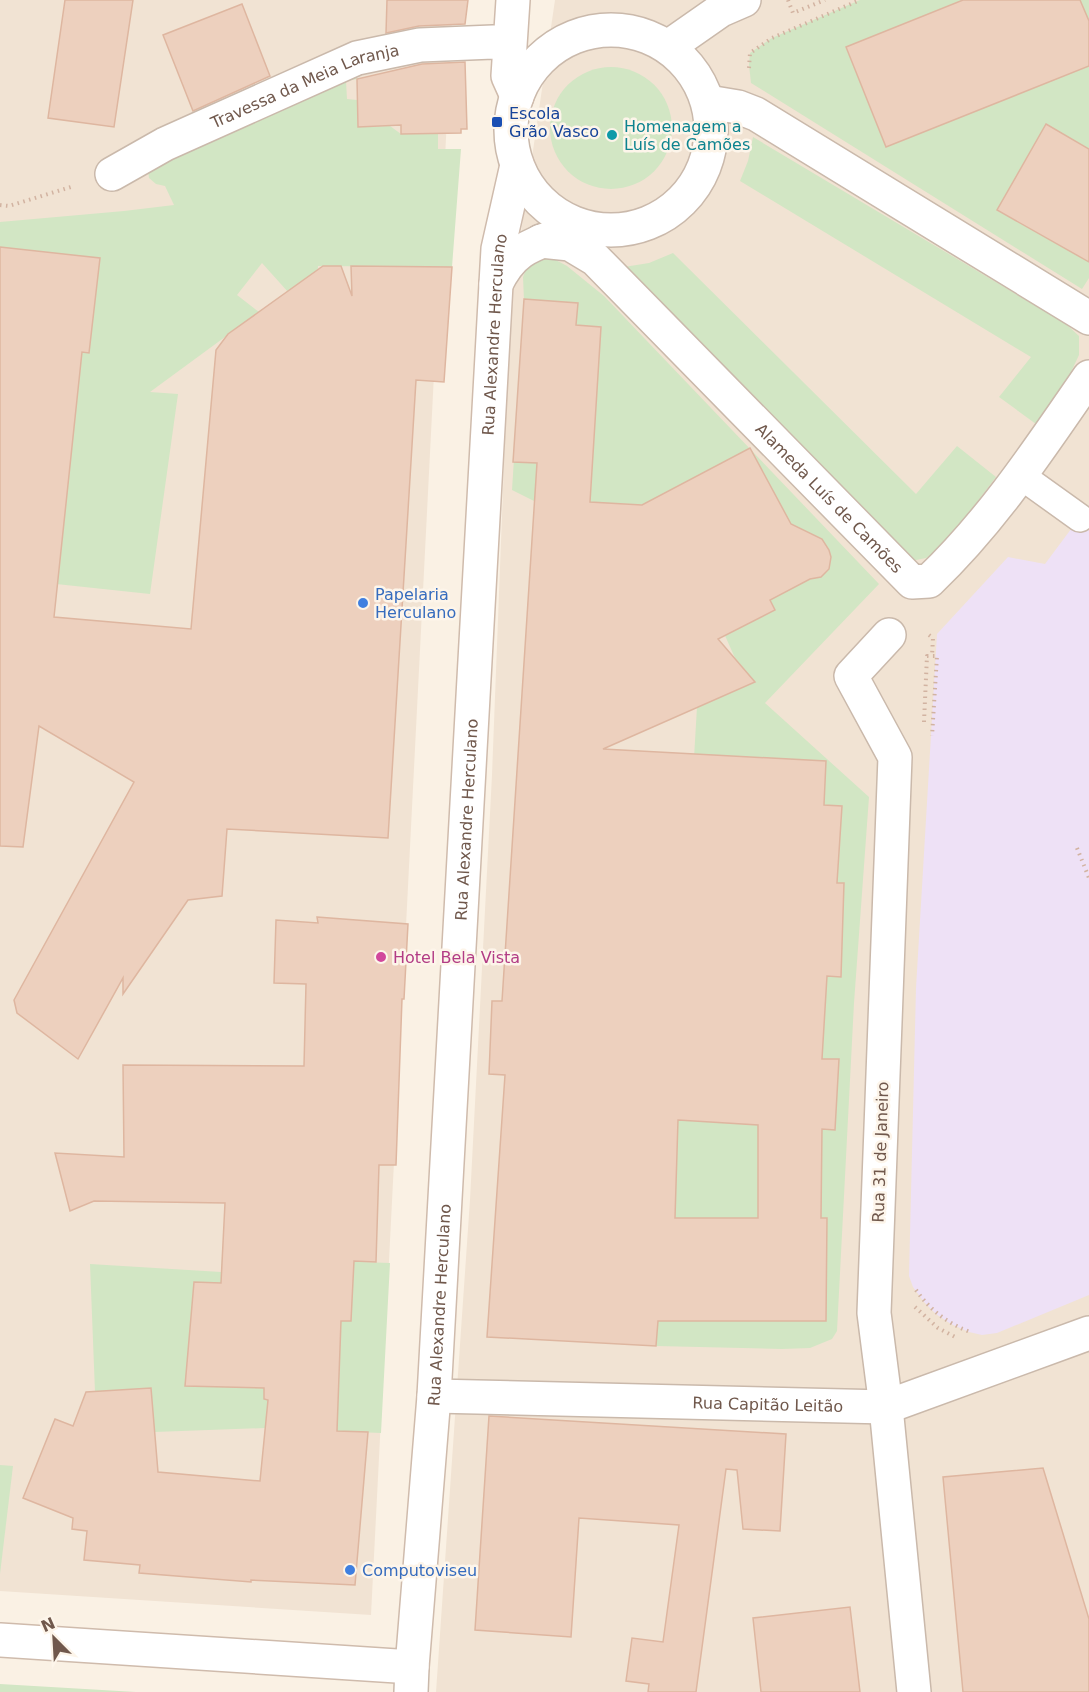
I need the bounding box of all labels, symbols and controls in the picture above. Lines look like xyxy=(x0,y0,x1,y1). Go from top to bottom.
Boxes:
street label: Travessa da Meia Laranja xyxy=(207,41,401,133)
place label: Escola Grão Vasco xyxy=(509,104,599,141)
marker: Escola Grão Vasco xyxy=(490,115,504,129)
place label: Homenagem a Luís de Camões xyxy=(624,117,750,154)
marker: Homenagem a Luís de Camões xyxy=(605,128,619,142)
street label: Rua Alexandre Herculano xyxy=(479,232,511,436)
street label: Alameda Luís de Camões xyxy=(752,419,907,577)
place label: Papelaria Herculano xyxy=(375,585,456,622)
marker: Papelaria Herculano xyxy=(356,596,370,610)
street label: Rua Alexandre Herculano xyxy=(452,718,482,921)
place label: Hotel Bela Vista xyxy=(393,948,520,967)
marker: Hotel Bela Vista xyxy=(374,950,388,964)
street label: Rua 31 de Janeiro xyxy=(869,1081,892,1223)
street label: Rua Alexandre Herculano xyxy=(424,1203,455,1407)
street label: Rua Capitão Leitão xyxy=(692,1393,844,1416)
place label: Computoviseu xyxy=(362,1561,477,1580)
marker: Computoviseu xyxy=(343,1563,357,1577)
north arrow xyxy=(24,1608,84,1668)
text: N xyxy=(38,1613,58,1636)

